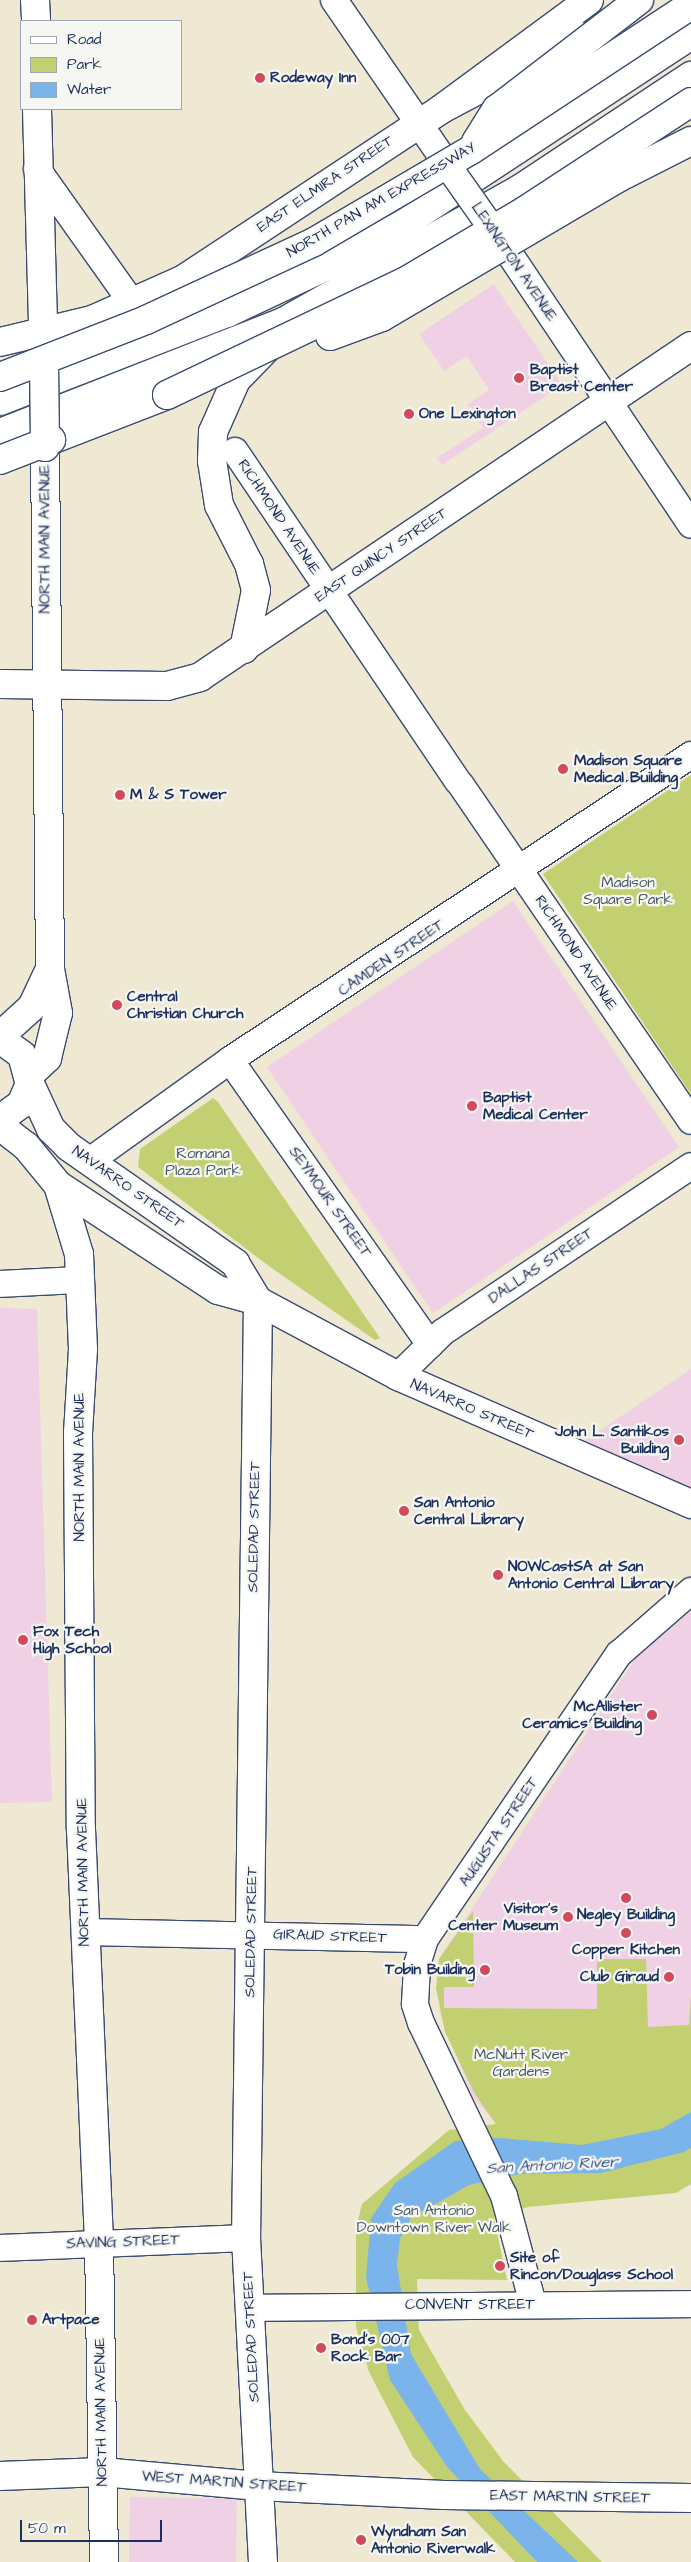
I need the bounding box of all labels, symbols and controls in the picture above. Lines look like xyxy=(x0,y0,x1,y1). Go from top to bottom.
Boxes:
legend xyxy=(20,20,182,110)
text: Road xyxy=(67,29,101,50)
text: Park xyxy=(67,54,102,75)
place label: Rodeway Inn xyxy=(270,69,356,87)
marker: Rodeway Inn xyxy=(254,72,266,84)
text: Water xyxy=(67,79,111,100)
street label: EAST ELMIRA STREET xyxy=(253,132,397,236)
street label: NORTH PAN AM EXPRESSWAY xyxy=(283,138,479,262)
street label: LEXINGTON AVENUE xyxy=(467,199,561,325)
place label: Baptist Breast Center xyxy=(530,360,633,395)
marker: Baptist Breast Center xyxy=(512,371,526,385)
place label: One Lexington xyxy=(419,405,516,423)
marker: One Lexington xyxy=(403,408,415,420)
street label: RICHMOND AVENUE xyxy=(234,456,324,578)
street label: NORTH MAIN AVENUE xyxy=(36,465,54,613)
street label: EAST QUINCY STREET xyxy=(311,504,451,606)
place label: Madison Square Medical Building xyxy=(574,751,682,786)
marker: Madison Square Medical Building xyxy=(556,762,570,776)
place label: M & S Tower xyxy=(130,786,226,804)
marker: M & S Tower xyxy=(114,789,126,801)
park label: Madison Square Park xyxy=(583,873,673,908)
street label: RICHMOND AVENUE xyxy=(531,892,621,1014)
street label: CAMDEN STREET xyxy=(335,916,447,1000)
place label: Central Christian Church xyxy=(127,987,243,1022)
marker: Central Christian Church xyxy=(111,999,123,1011)
place label: Baptist Medical Center xyxy=(483,1088,588,1123)
marker: Baptist Medical Center xyxy=(465,1099,479,1113)
street label: NAVARRO STREET xyxy=(69,1142,187,1232)
street label: SEYMOUR STREET xyxy=(285,1143,375,1261)
park label: Romana Plaza Park xyxy=(165,1144,241,1179)
street label: DALLAS STREET xyxy=(485,1224,597,1308)
street label: NAVARRO STREET xyxy=(408,1375,536,1443)
street label: NORTH MAIN AVENUE xyxy=(71,1393,89,1541)
place label: John L. Santikos Building xyxy=(555,1422,669,1457)
marker: John L. Santikos Building xyxy=(673,1434,685,1446)
street label: SOLEDAD STREET xyxy=(244,1461,264,1593)
place label: San Antonio Central Library xyxy=(414,1493,524,1528)
marker: San Antonio Central Library xyxy=(398,1505,410,1517)
place label: NOWCastSA at San Antonio Central Library xyxy=(508,1557,674,1592)
marker: NOWCastSA at San Antonio Central Library xyxy=(492,1569,504,1581)
place label: Fox Tech High School xyxy=(33,1622,111,1657)
marker: Fox Tech High School xyxy=(17,1634,29,1646)
place label: McAllister Ceramics Building xyxy=(522,1697,642,1732)
marker: McAllister Ceramics Building xyxy=(646,1709,658,1721)
street label: AUGUSTA STREET xyxy=(456,1774,542,1890)
street label: NORTH MAIN AVENUE xyxy=(73,1797,93,1947)
street label: SOLEDAD STREET xyxy=(241,1866,261,1998)
marker: Negley Building xyxy=(620,1892,632,1904)
place label: Visitor's Center Museum xyxy=(448,1899,558,1934)
place label: Negley Building xyxy=(577,1906,675,1924)
marker: Visitor's Center Museum xyxy=(562,1911,574,1923)
street label: GIRAUD STREET xyxy=(273,1925,387,1947)
marker: Copper Kitchen xyxy=(620,1927,632,1939)
place label: Copper Kitchen xyxy=(572,1941,680,1959)
place label: Tobin Building xyxy=(385,1961,475,1979)
marker: Tobin Building xyxy=(479,1964,491,1976)
place label: Club Giraud xyxy=(580,1968,659,1986)
marker: Club Giraud xyxy=(663,1971,675,1983)
park label: McNutt River Gardens xyxy=(474,2045,568,2080)
water label: San Antonio River xyxy=(486,2152,618,2178)
park label: San Antonio Downtown River Walk xyxy=(357,2201,511,2236)
street label: SAVING STREET xyxy=(66,2231,180,2253)
place label: Site of Rincon/Douglass School xyxy=(510,2248,673,2283)
marker: Site of Rincon/Douglass School xyxy=(494,2260,506,2272)
street label: SOLEDAD STREET xyxy=(239,2271,263,2403)
street label: CONVENT STREET xyxy=(405,2296,535,2314)
place label: Artpace xyxy=(42,2311,100,2329)
marker: Artpace xyxy=(26,2314,38,2326)
place label: Bond’s 007 Rock Bar xyxy=(331,2330,409,2365)
street label: NORTH MAIN AVENUE xyxy=(91,2337,111,2487)
marker: Bond’s 007 Rock Bar xyxy=(315,2342,327,2354)
street label: WEST MARTIN STREET xyxy=(141,2467,307,2497)
street label: EAST MARTIN STREET xyxy=(490,2487,650,2507)
scale bar xyxy=(22,2510,165,2542)
text: 50 m xyxy=(28,2518,66,2539)
place label: Wyndham San Antonio Riverwalk xyxy=(371,2522,495,2557)
marker: Wyndham San Antonio Riverwalk xyxy=(355,2534,367,2546)

